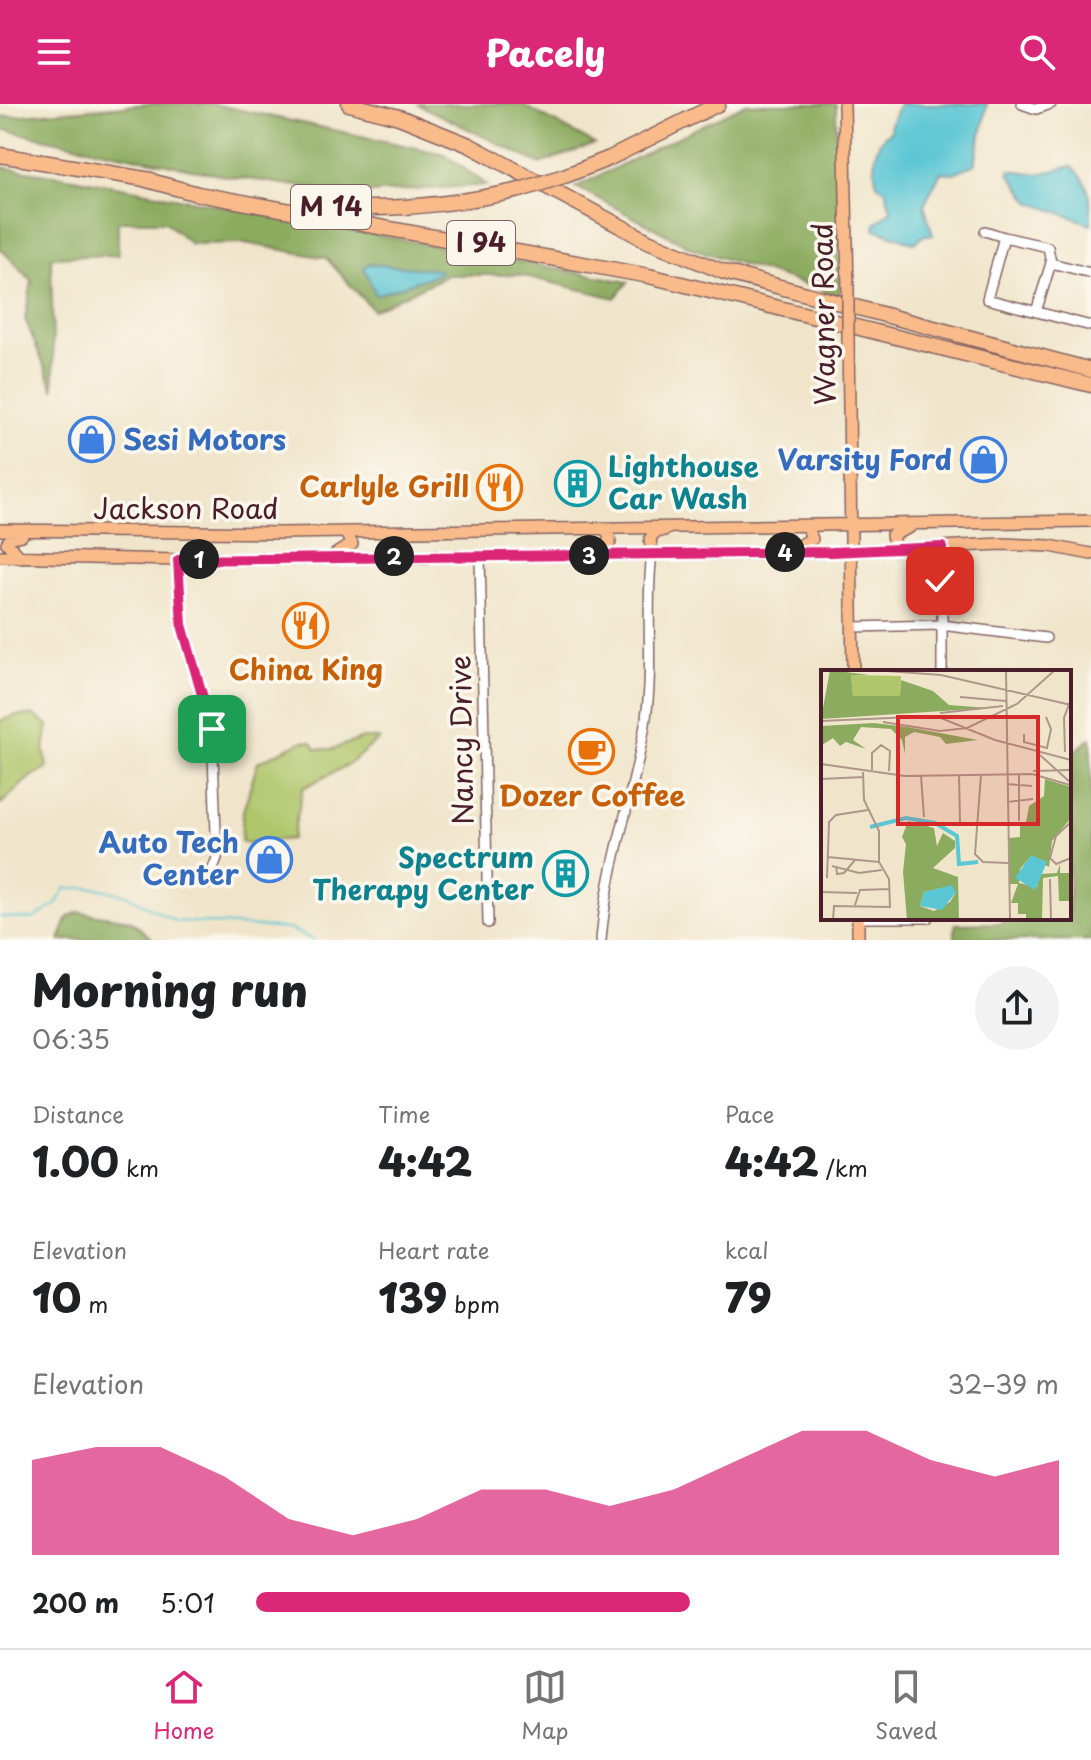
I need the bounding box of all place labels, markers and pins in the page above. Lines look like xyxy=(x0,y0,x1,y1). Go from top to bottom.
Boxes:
shop icon: Sesi Motors xyxy=(68,416,116,464)
place label: Sesi Motors xyxy=(123,417,286,460)
shop icon: Varsity Ford xyxy=(959,436,1007,484)
place label: Varsity Ford xyxy=(778,437,952,480)
place label: Lighthouse Car Wash xyxy=(608,444,759,519)
building icon: Lighthouse Car Wash xyxy=(553,459,601,507)
restaurant icon: Carlyle Grill xyxy=(476,463,524,511)
place label: Carlyle Grill xyxy=(299,464,469,507)
pin: 4 xyxy=(765,532,805,572)
pin: 3 xyxy=(569,535,609,575)
pin: 2 xyxy=(374,536,414,576)
pin: 1 xyxy=(179,539,219,579)
pin xyxy=(906,547,974,615)
restaurant icon: China King xyxy=(282,602,330,650)
place label: China King xyxy=(229,647,383,690)
pin xyxy=(178,695,246,763)
cafe icon: Dozer Coffee xyxy=(568,727,616,775)
place label: Dozer Coffee xyxy=(499,773,685,816)
place label: Auto Tech Center xyxy=(99,820,240,895)
shop icon: Auto Tech Center xyxy=(246,835,294,883)
place label: Spectrum Therapy Center xyxy=(312,835,535,910)
building icon: Spectrum Therapy Center xyxy=(541,850,589,898)

